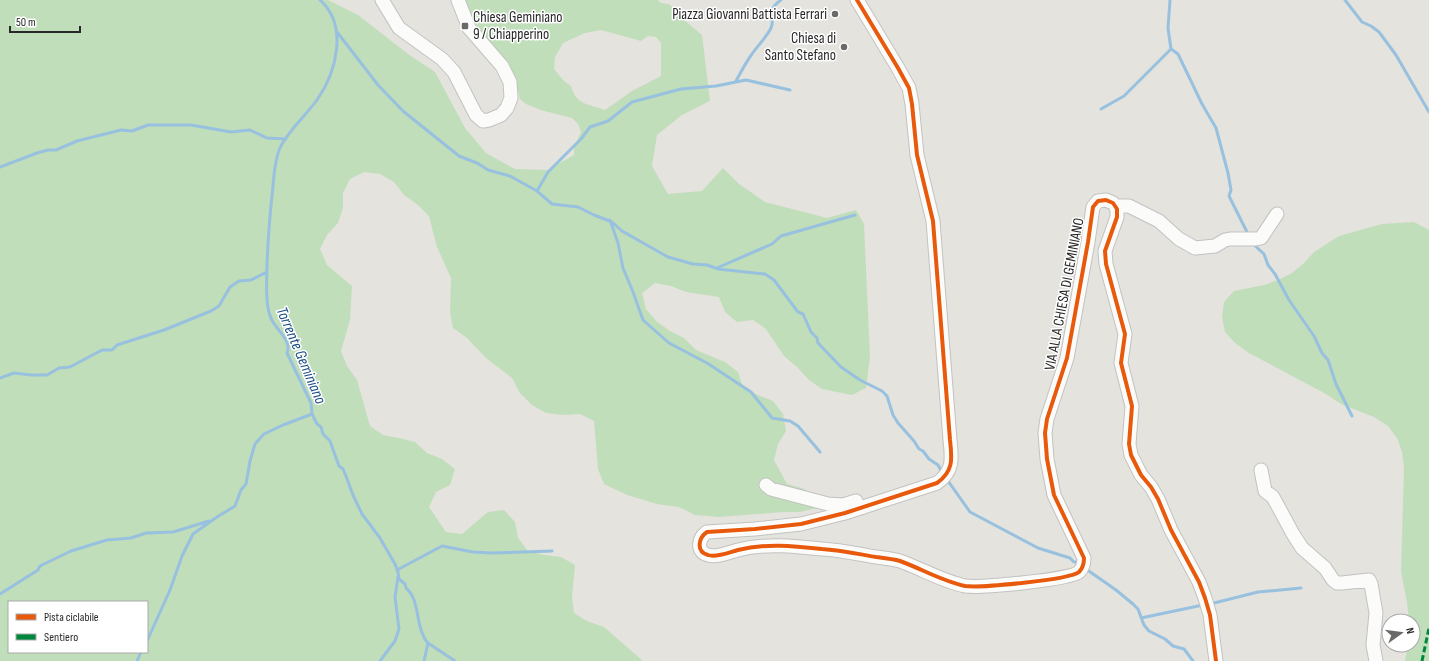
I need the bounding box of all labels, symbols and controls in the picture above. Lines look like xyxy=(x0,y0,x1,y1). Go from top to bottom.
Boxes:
place label: Piazza Giovanni Battista Ferrari xyxy=(672,5,827,24)
scale bar xyxy=(10,8,80,34)
place label: Chiesa Geminiano 9 / Chiapperino xyxy=(473,8,563,44)
marker: Piazza Giovanni Battista Ferrari xyxy=(830,9,840,19)
text: 50 m xyxy=(16,15,36,30)
marker: Chiesa Geminiano 9 / Chiapperino xyxy=(460,21,470,31)
place label: Chiesa di Santo Stefano xyxy=(765,29,836,65)
marker: Chiesa di Santo Stefano xyxy=(839,42,849,52)
street label: VIA ALLA CHIESA DI GEMINIANO xyxy=(1040,216,1089,372)
water label: Torrente Geminiano xyxy=(272,304,330,407)
legend xyxy=(8,601,148,653)
text: Pista ciclabile xyxy=(44,610,99,625)
north arrow xyxy=(1381,613,1421,653)
text: N xyxy=(1403,626,1417,635)
text: Sentiero xyxy=(44,630,78,645)

